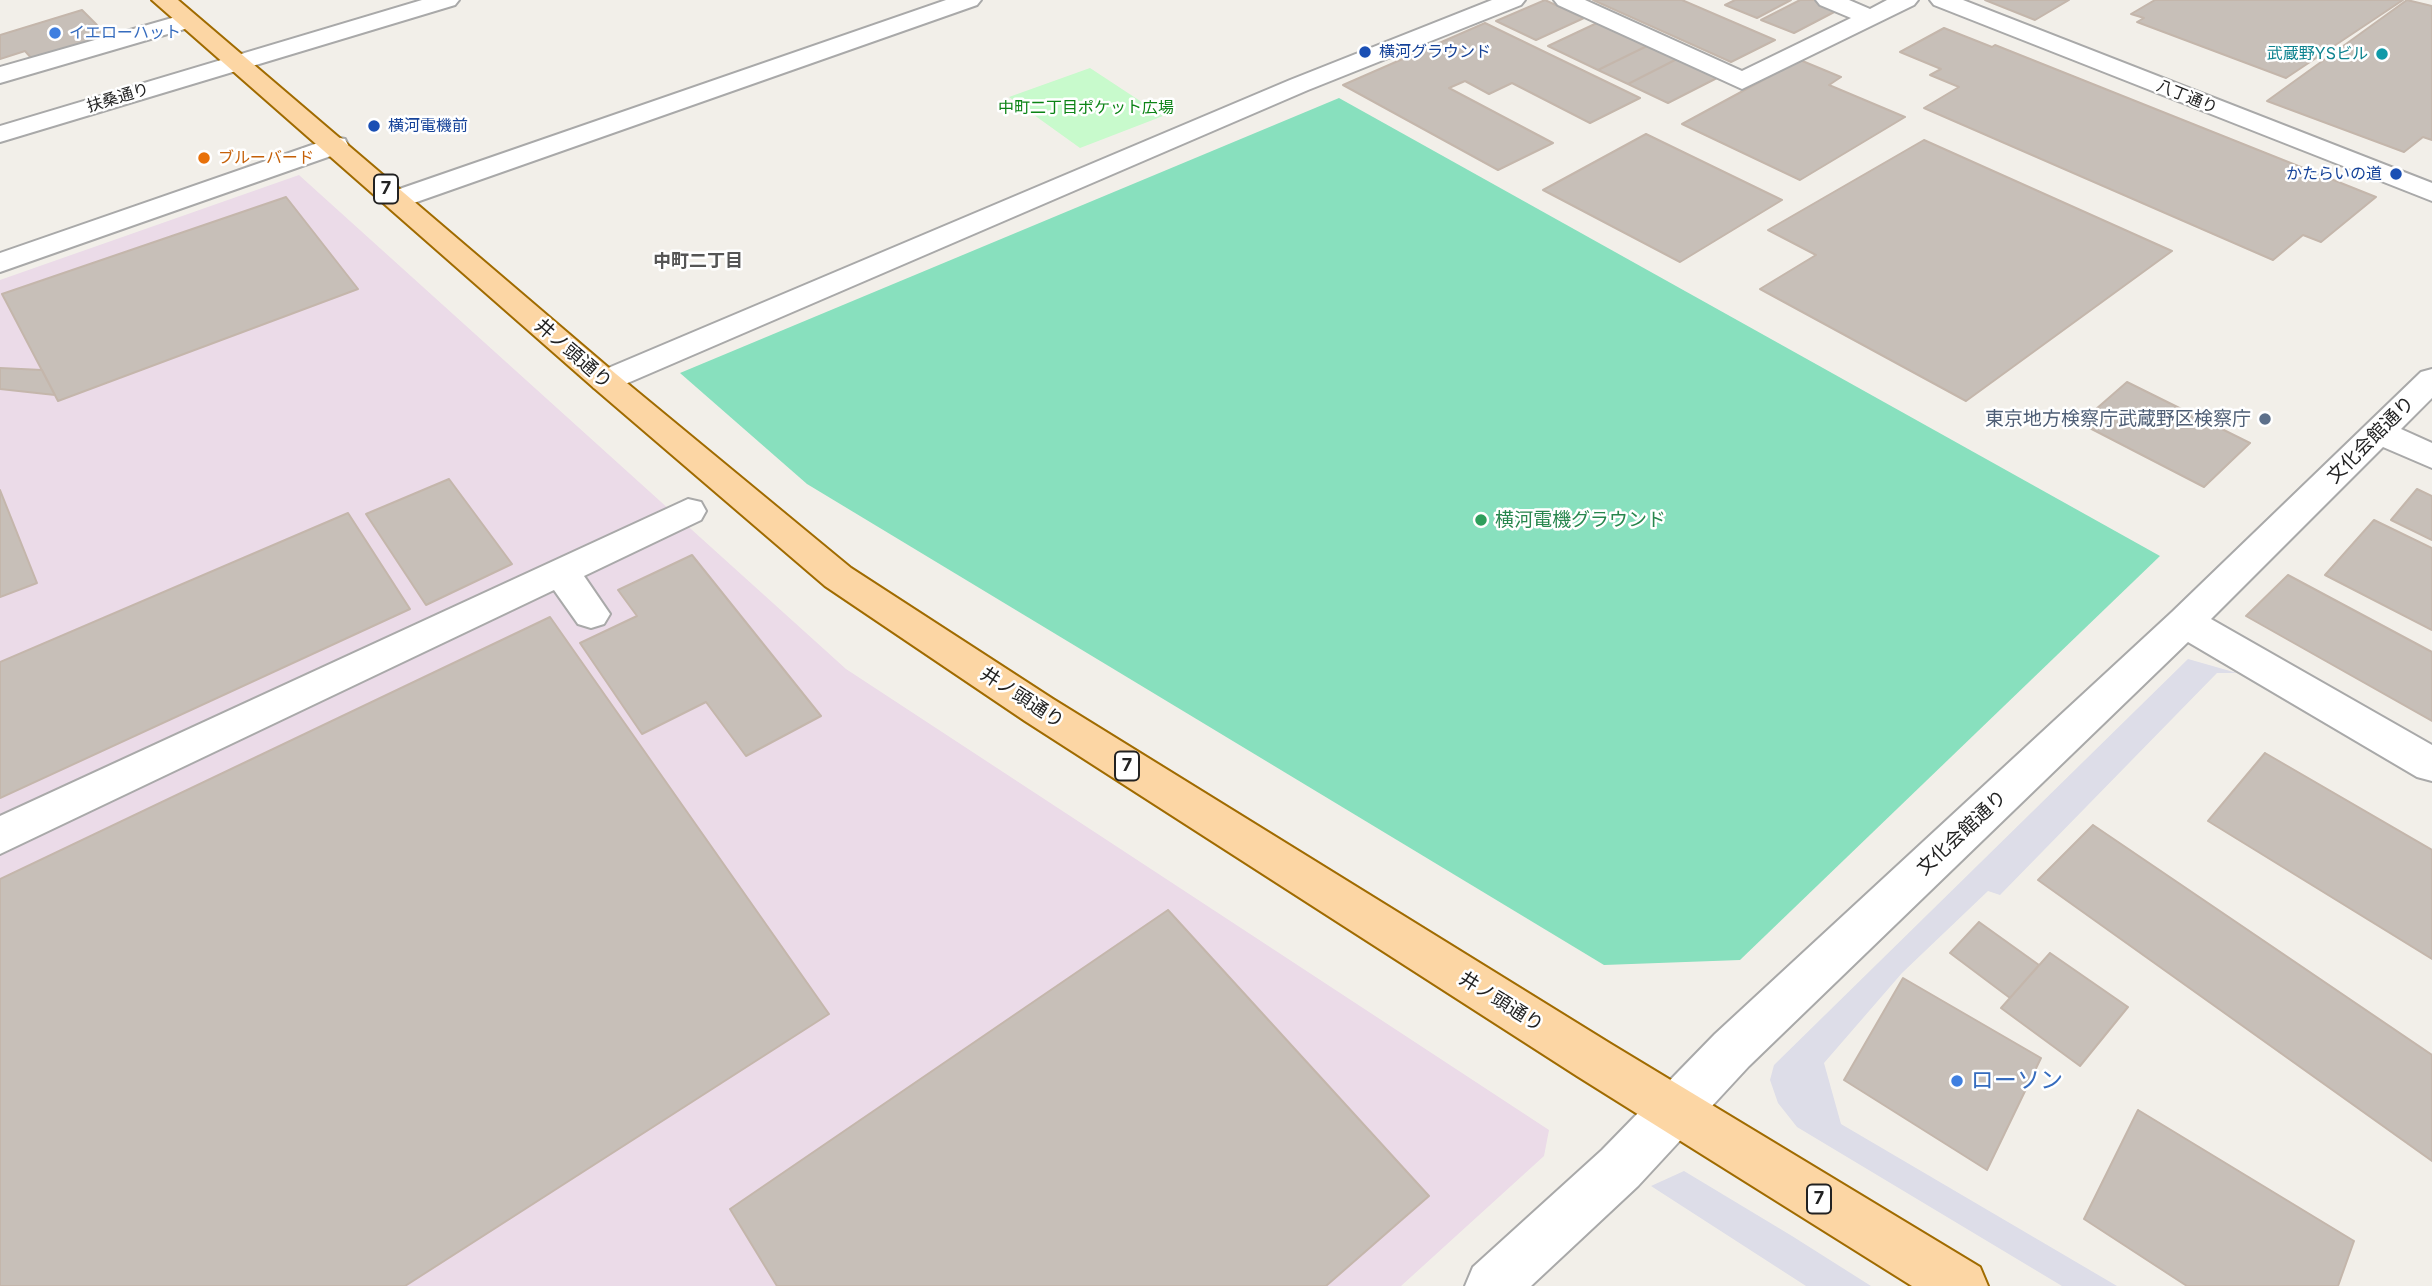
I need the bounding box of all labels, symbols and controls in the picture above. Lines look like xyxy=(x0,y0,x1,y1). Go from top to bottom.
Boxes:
place label: イエローハット xyxy=(69,23,181,43)
marker: イエローハット xyxy=(47,25,63,41)
place label: 横河グラウンド xyxy=(1379,42,1491,62)
marker: 横河グラウンド xyxy=(1357,44,1373,60)
place label: 武蔵野YSビル xyxy=(2267,44,2368,64)
marker: 武蔵野YSビル xyxy=(2374,46,2390,62)
street label: 八丁通り xyxy=(2154,76,2220,118)
street label: 扶桑通り xyxy=(85,79,151,117)
park label: 中町二丁目ポケット広場 xyxy=(998,98,1174,118)
place label: 横河電機前 xyxy=(388,116,468,136)
marker: 横河電機前 xyxy=(366,118,382,134)
place label: ブルーバード xyxy=(218,148,314,168)
marker: ブルーバード xyxy=(196,150,212,166)
place label: かたらいの道 xyxy=(2286,164,2382,184)
marker: かたらいの道 xyxy=(2388,166,2404,182)
road number: 7 xyxy=(374,174,398,204)
district label: 中町二丁目 xyxy=(653,251,743,273)
street label: 井ノ頭通り xyxy=(530,314,616,394)
street label: 文化会館通り xyxy=(2323,392,2419,488)
place label: 東京地方検察庁武蔵野区検察庁 xyxy=(1985,408,2251,430)
marker: 東京地方検察庁武蔵野区検察庁 xyxy=(2257,411,2273,427)
place label: 横河電機グラウンド xyxy=(1495,509,1666,531)
marker: 横河電機グラウンド xyxy=(1473,512,1489,528)
street label: 井ノ頭通り xyxy=(976,663,1068,733)
road number: 7 xyxy=(1115,752,1139,780)
street label: 文化会館通り xyxy=(1913,786,2011,880)
street label: 井ノ頭通り xyxy=(1455,967,1547,1037)
place label: ローソン xyxy=(1971,1067,2063,1095)
marker: ローソン xyxy=(1949,1073,1965,1089)
road number: 7 xyxy=(1807,1184,1831,1214)

